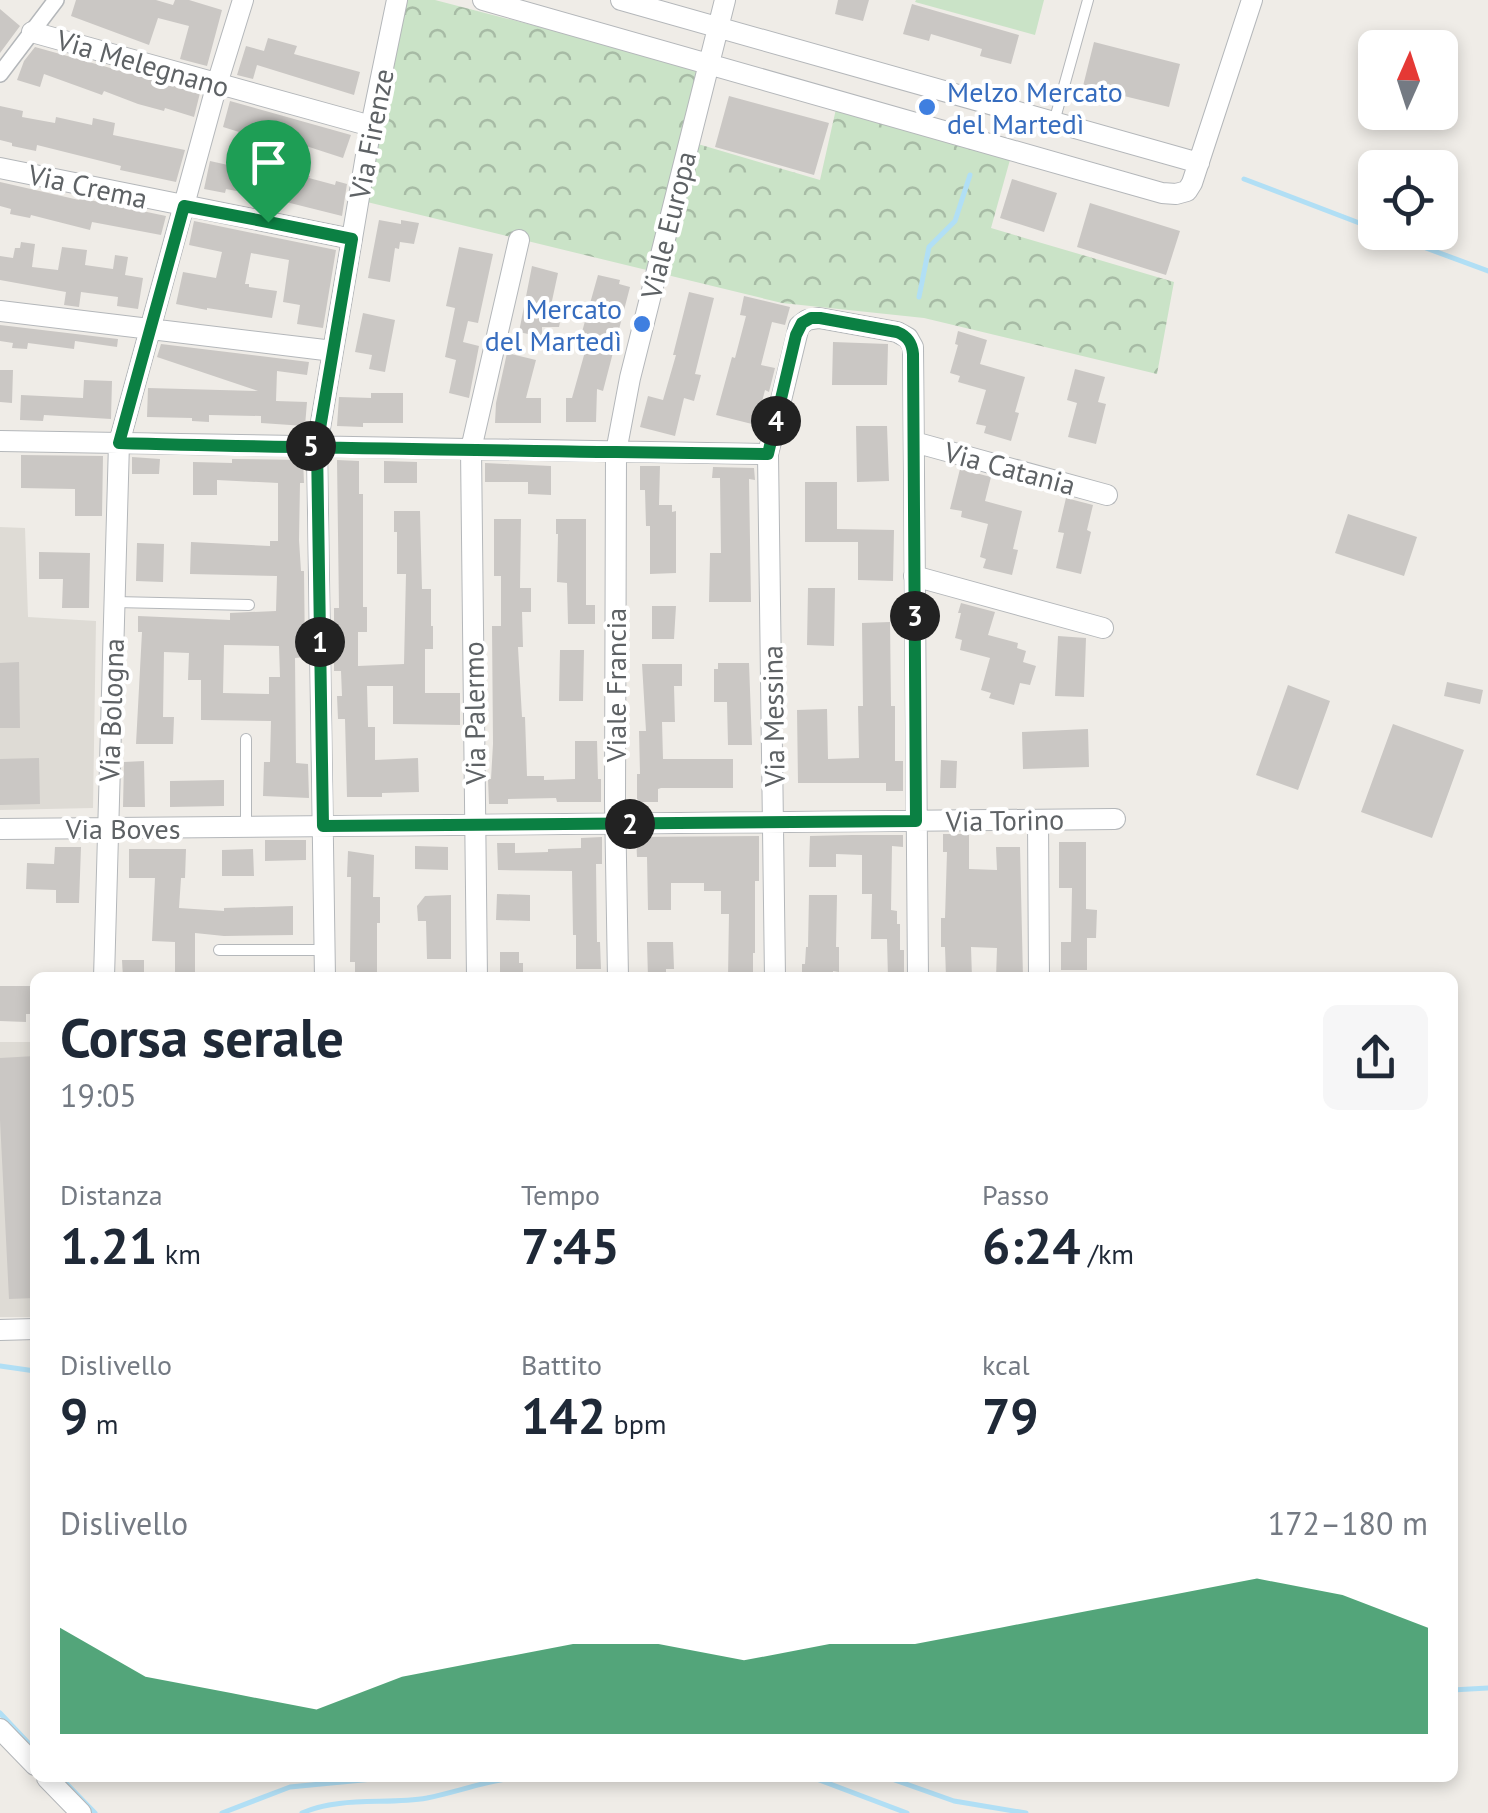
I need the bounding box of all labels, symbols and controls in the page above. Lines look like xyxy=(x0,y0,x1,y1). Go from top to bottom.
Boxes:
street label: Via Melegnano xyxy=(51,20,234,105)
north arrow xyxy=(1358,30,1458,130)
map controls xyxy=(1358,30,1458,250)
street label: Via Firenze xyxy=(340,66,402,203)
place label: Melzo Mercato del Martedì xyxy=(947,73,1123,142)
marker: Melzo Mercato del Martedì xyxy=(916,96,938,118)
pin xyxy=(226,120,311,223)
icon: arrive xyxy=(241,135,296,190)
street label: Viale Europa xyxy=(632,147,704,304)
button: locate xyxy=(1358,150,1458,250)
street label: Via Crema xyxy=(24,155,151,217)
place label: Mercato del Martedì xyxy=(485,290,622,359)
marker: Mercato del Martedì xyxy=(631,313,653,335)
pin: 4 xyxy=(751,396,801,446)
text: 4 xyxy=(768,402,784,439)
pin: 5 xyxy=(286,421,336,471)
text: 5 xyxy=(303,427,319,464)
street label: Via Catania xyxy=(939,432,1080,503)
pin: 3 xyxy=(890,591,940,641)
text: 3 xyxy=(907,597,923,634)
street label: Viale Francia xyxy=(597,608,634,763)
pin: 1 xyxy=(295,617,345,667)
text: 1 xyxy=(312,623,328,660)
street label: Via Bologna xyxy=(90,638,132,783)
street label: Via Palermo xyxy=(454,641,494,786)
street label: Via Messina xyxy=(753,645,793,788)
pin: 2 xyxy=(605,799,655,849)
street label: Via Torino xyxy=(945,800,1064,840)
text: 2 xyxy=(622,805,638,842)
street label: Via Boves xyxy=(65,810,181,847)
text: Corsa serale xyxy=(60,1001,344,1072)
button: share xyxy=(1323,1005,1428,1110)
text: 19:05 xyxy=(60,1074,137,1116)
text: Distanza xyxy=(60,1176,163,1213)
text: Tempo xyxy=(521,1176,600,1213)
text: Passo xyxy=(982,1176,1049,1213)
text: 1.21 xyxy=(60,1213,157,1278)
text: 7:45 xyxy=(521,1213,620,1278)
text: 6:24 xyxy=(982,1213,1081,1278)
text: km xyxy=(157,1235,201,1272)
text: /km xyxy=(1081,1235,1134,1272)
text: Dislivello xyxy=(60,1346,172,1383)
text: Battito xyxy=(521,1346,602,1383)
text: kcal xyxy=(982,1346,1030,1383)
text: 9 xyxy=(60,1383,88,1448)
text: 142 xyxy=(521,1383,606,1448)
text: 79 xyxy=(982,1383,1039,1448)
text: m xyxy=(88,1405,119,1442)
text: bpm xyxy=(606,1405,667,1442)
text: Dislivello xyxy=(60,1502,188,1544)
text: 172–180 m xyxy=(1268,1502,1428,1544)

